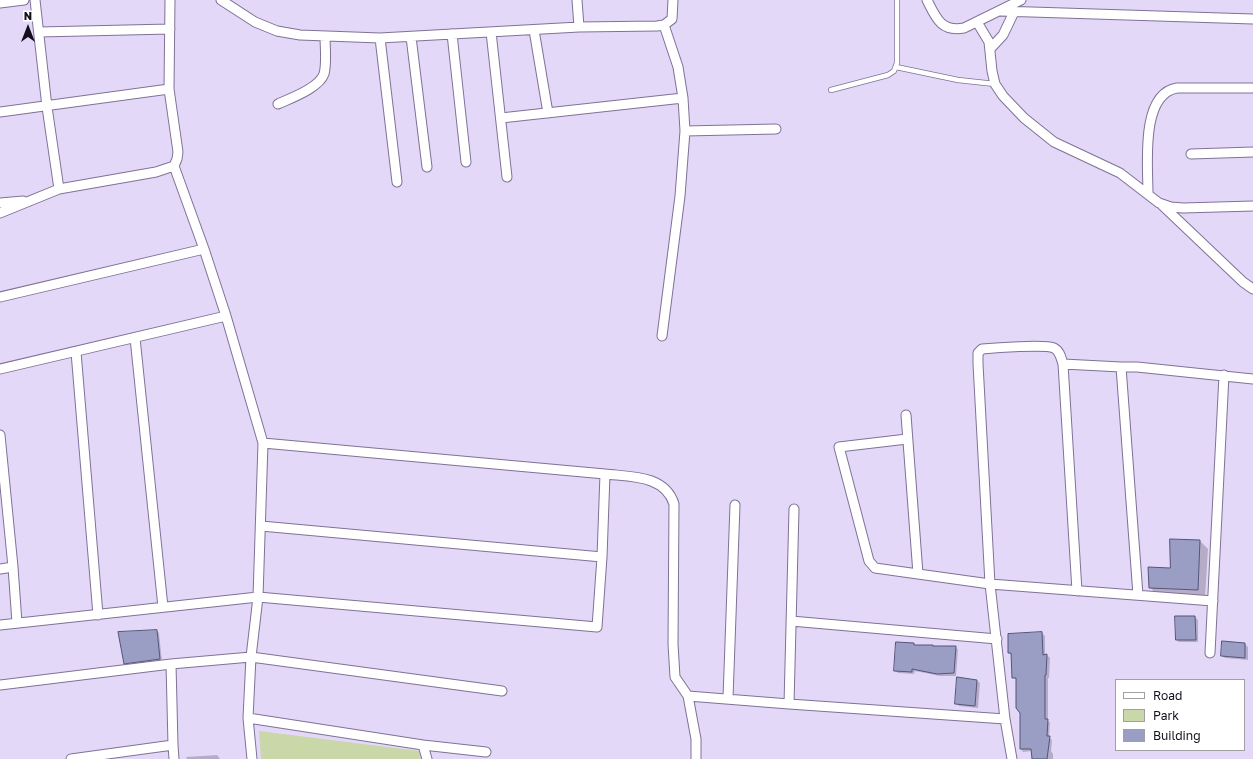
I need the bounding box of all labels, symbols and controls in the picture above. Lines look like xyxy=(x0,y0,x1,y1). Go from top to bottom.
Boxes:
north arrow xyxy=(8,8,48,48)
text: N xyxy=(24,9,32,22)
legend xyxy=(1115,679,1245,751)
text: Road xyxy=(1153,688,1182,703)
text: Park xyxy=(1153,708,1179,723)
text: Building xyxy=(1153,728,1201,743)

